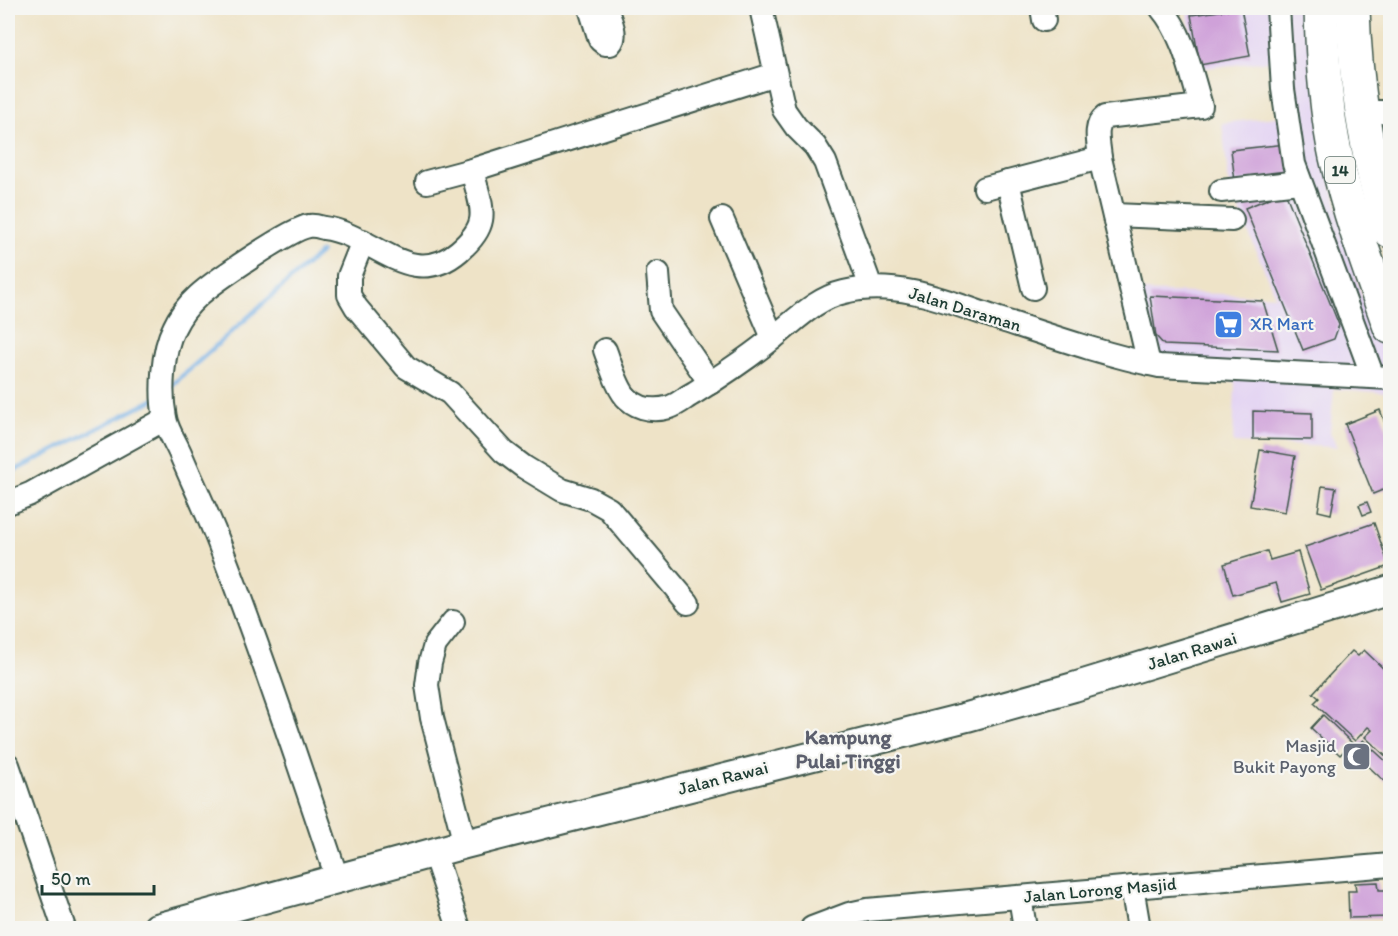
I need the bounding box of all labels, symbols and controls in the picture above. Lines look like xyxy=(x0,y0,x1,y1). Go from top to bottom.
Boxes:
road number: 14 xyxy=(1325,157,1355,183)
street label: Jalan Daraman xyxy=(906,281,1024,337)
supermarket icon: XR Mart xyxy=(1213,308,1245,340)
place label: XR Mart xyxy=(1250,313,1314,335)
street label: Jalan Rawai xyxy=(1145,627,1239,675)
district label: Kampung Pulai Tinggi xyxy=(795,724,901,774)
place label: Masjid Bukit Payong xyxy=(1233,735,1337,778)
mosque icon: Masjid Bukit Payong xyxy=(1341,740,1373,772)
street label: Jalan Rawai xyxy=(676,756,770,800)
scale bar xyxy=(42,858,154,896)
text: 50 m xyxy=(51,868,91,890)
street label: Jalan Lorong Masjid xyxy=(1023,872,1178,908)

